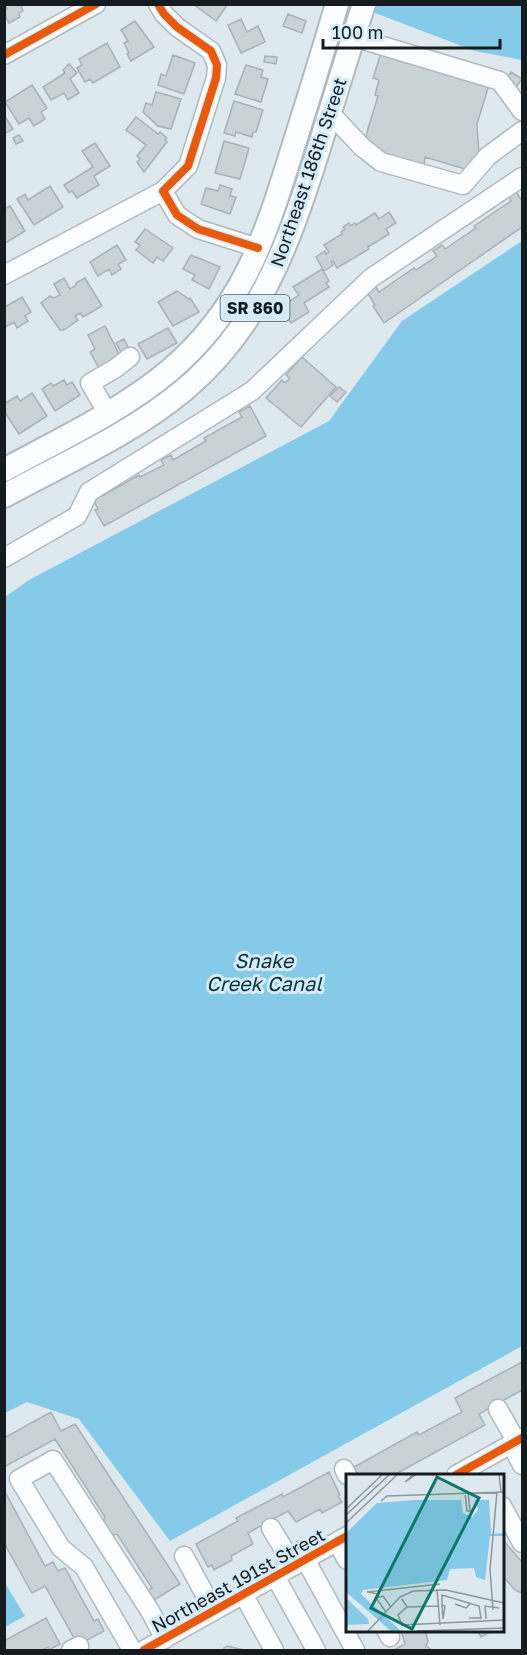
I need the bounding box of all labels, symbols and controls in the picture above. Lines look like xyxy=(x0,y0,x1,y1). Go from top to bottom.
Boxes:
scale bar xyxy=(323,12,500,50)
text: 100 m xyxy=(332,21,383,43)
street label: Northeast 186th Street xyxy=(265,75,351,269)
road number: SR 860 xyxy=(220,295,290,321)
water label: Snake Creek Canal xyxy=(206,948,322,995)
inset map xyxy=(346,1474,503,1631)
street label: Northeast 191st Street xyxy=(147,1523,329,1637)

